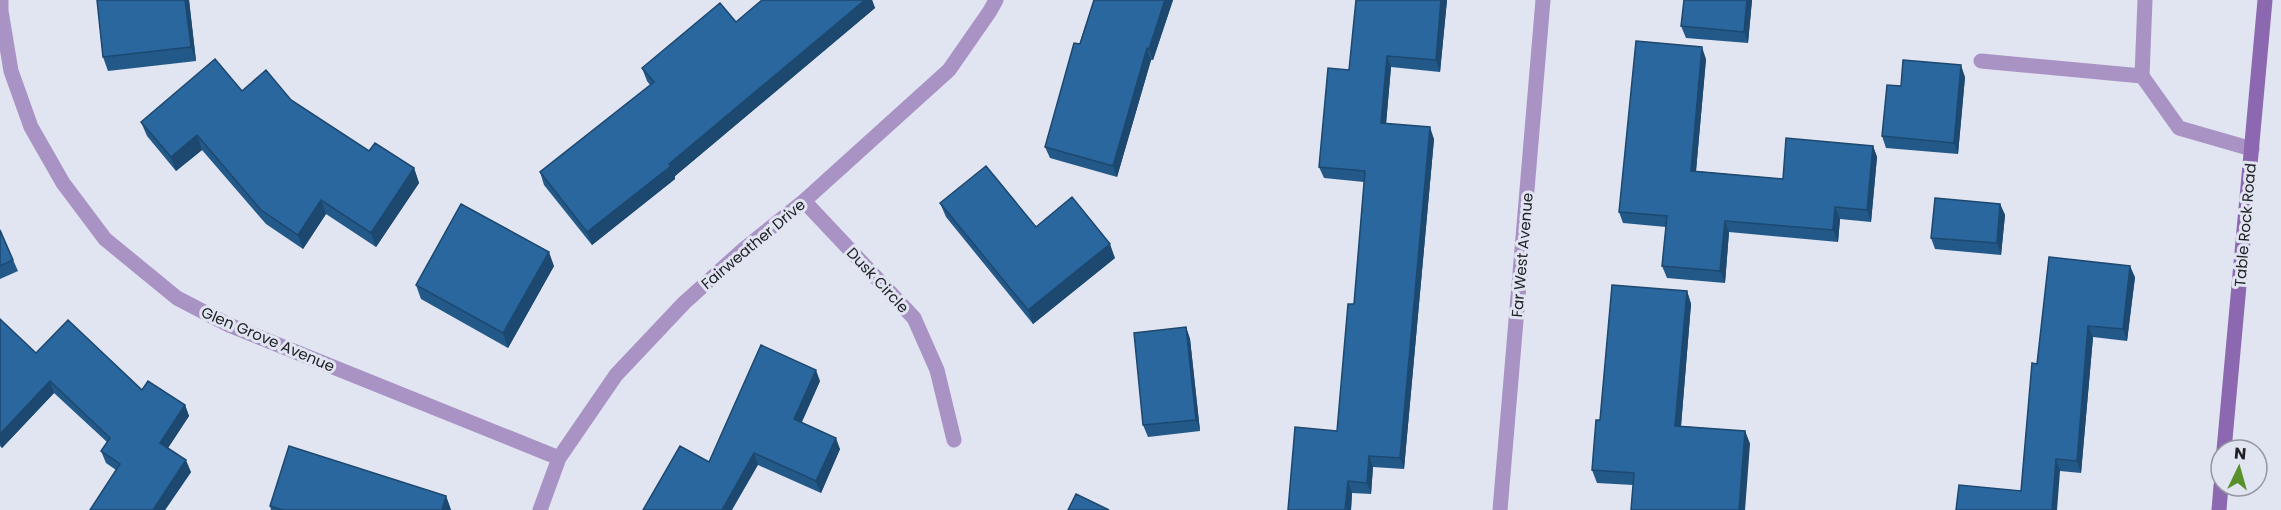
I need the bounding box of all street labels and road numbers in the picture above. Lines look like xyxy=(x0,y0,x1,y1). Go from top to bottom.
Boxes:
street label: Table Rock Road xyxy=(2229,162,2261,288)
street label: Far West Avenue xyxy=(1506,192,1538,318)
street label: Fairweather Drive xyxy=(696,194,810,294)
street label: Dusk Circle xyxy=(842,243,914,317)
street label: Glen Grove Avenue xyxy=(198,301,338,377)

